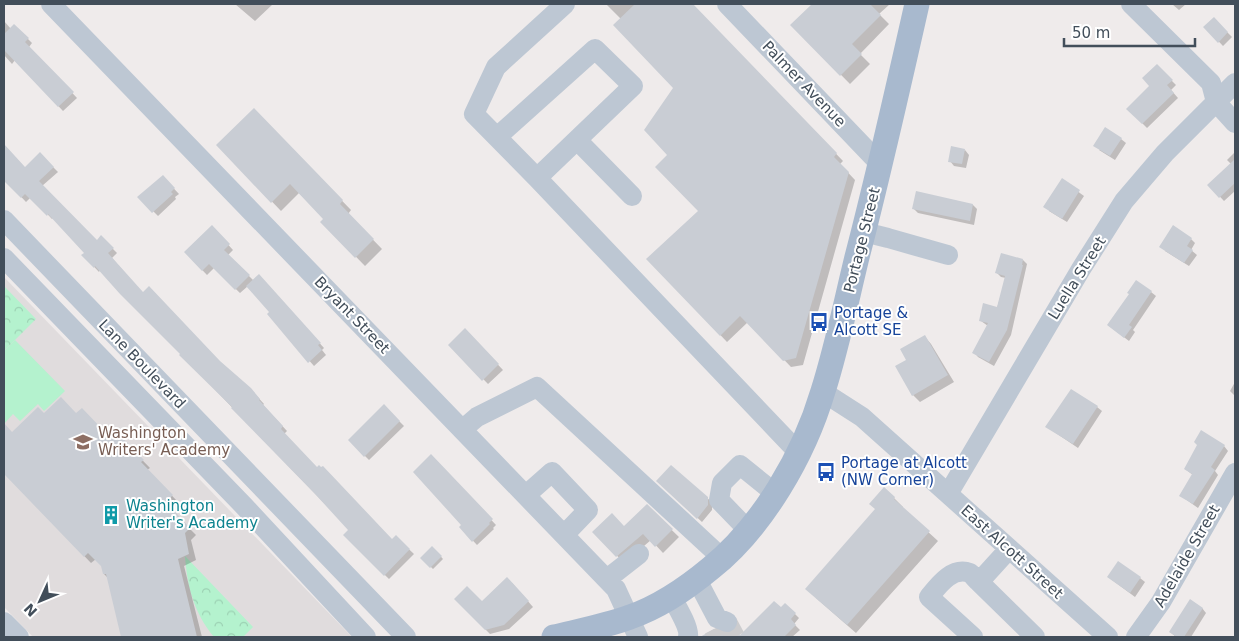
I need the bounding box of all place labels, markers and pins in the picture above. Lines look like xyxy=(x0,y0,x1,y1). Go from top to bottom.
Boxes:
place label: Portage & Alcott SE xyxy=(834,304,908,339)
bus stop icon: Portage & Alcott SE xyxy=(808,311,830,333)
place label: Washington Writers' Academy xyxy=(98,424,230,459)
school or university icon: Washington Writers' Academy xyxy=(72,431,94,453)
place label: Portage at Alcott (NW Corner) xyxy=(841,454,967,489)
bus stop icon: Portage at Alcott (NW Corner) xyxy=(815,461,837,483)
place label: Washington Writer's Academy xyxy=(126,497,258,532)
building icon: Washington Writer's Academy xyxy=(100,504,122,526)

